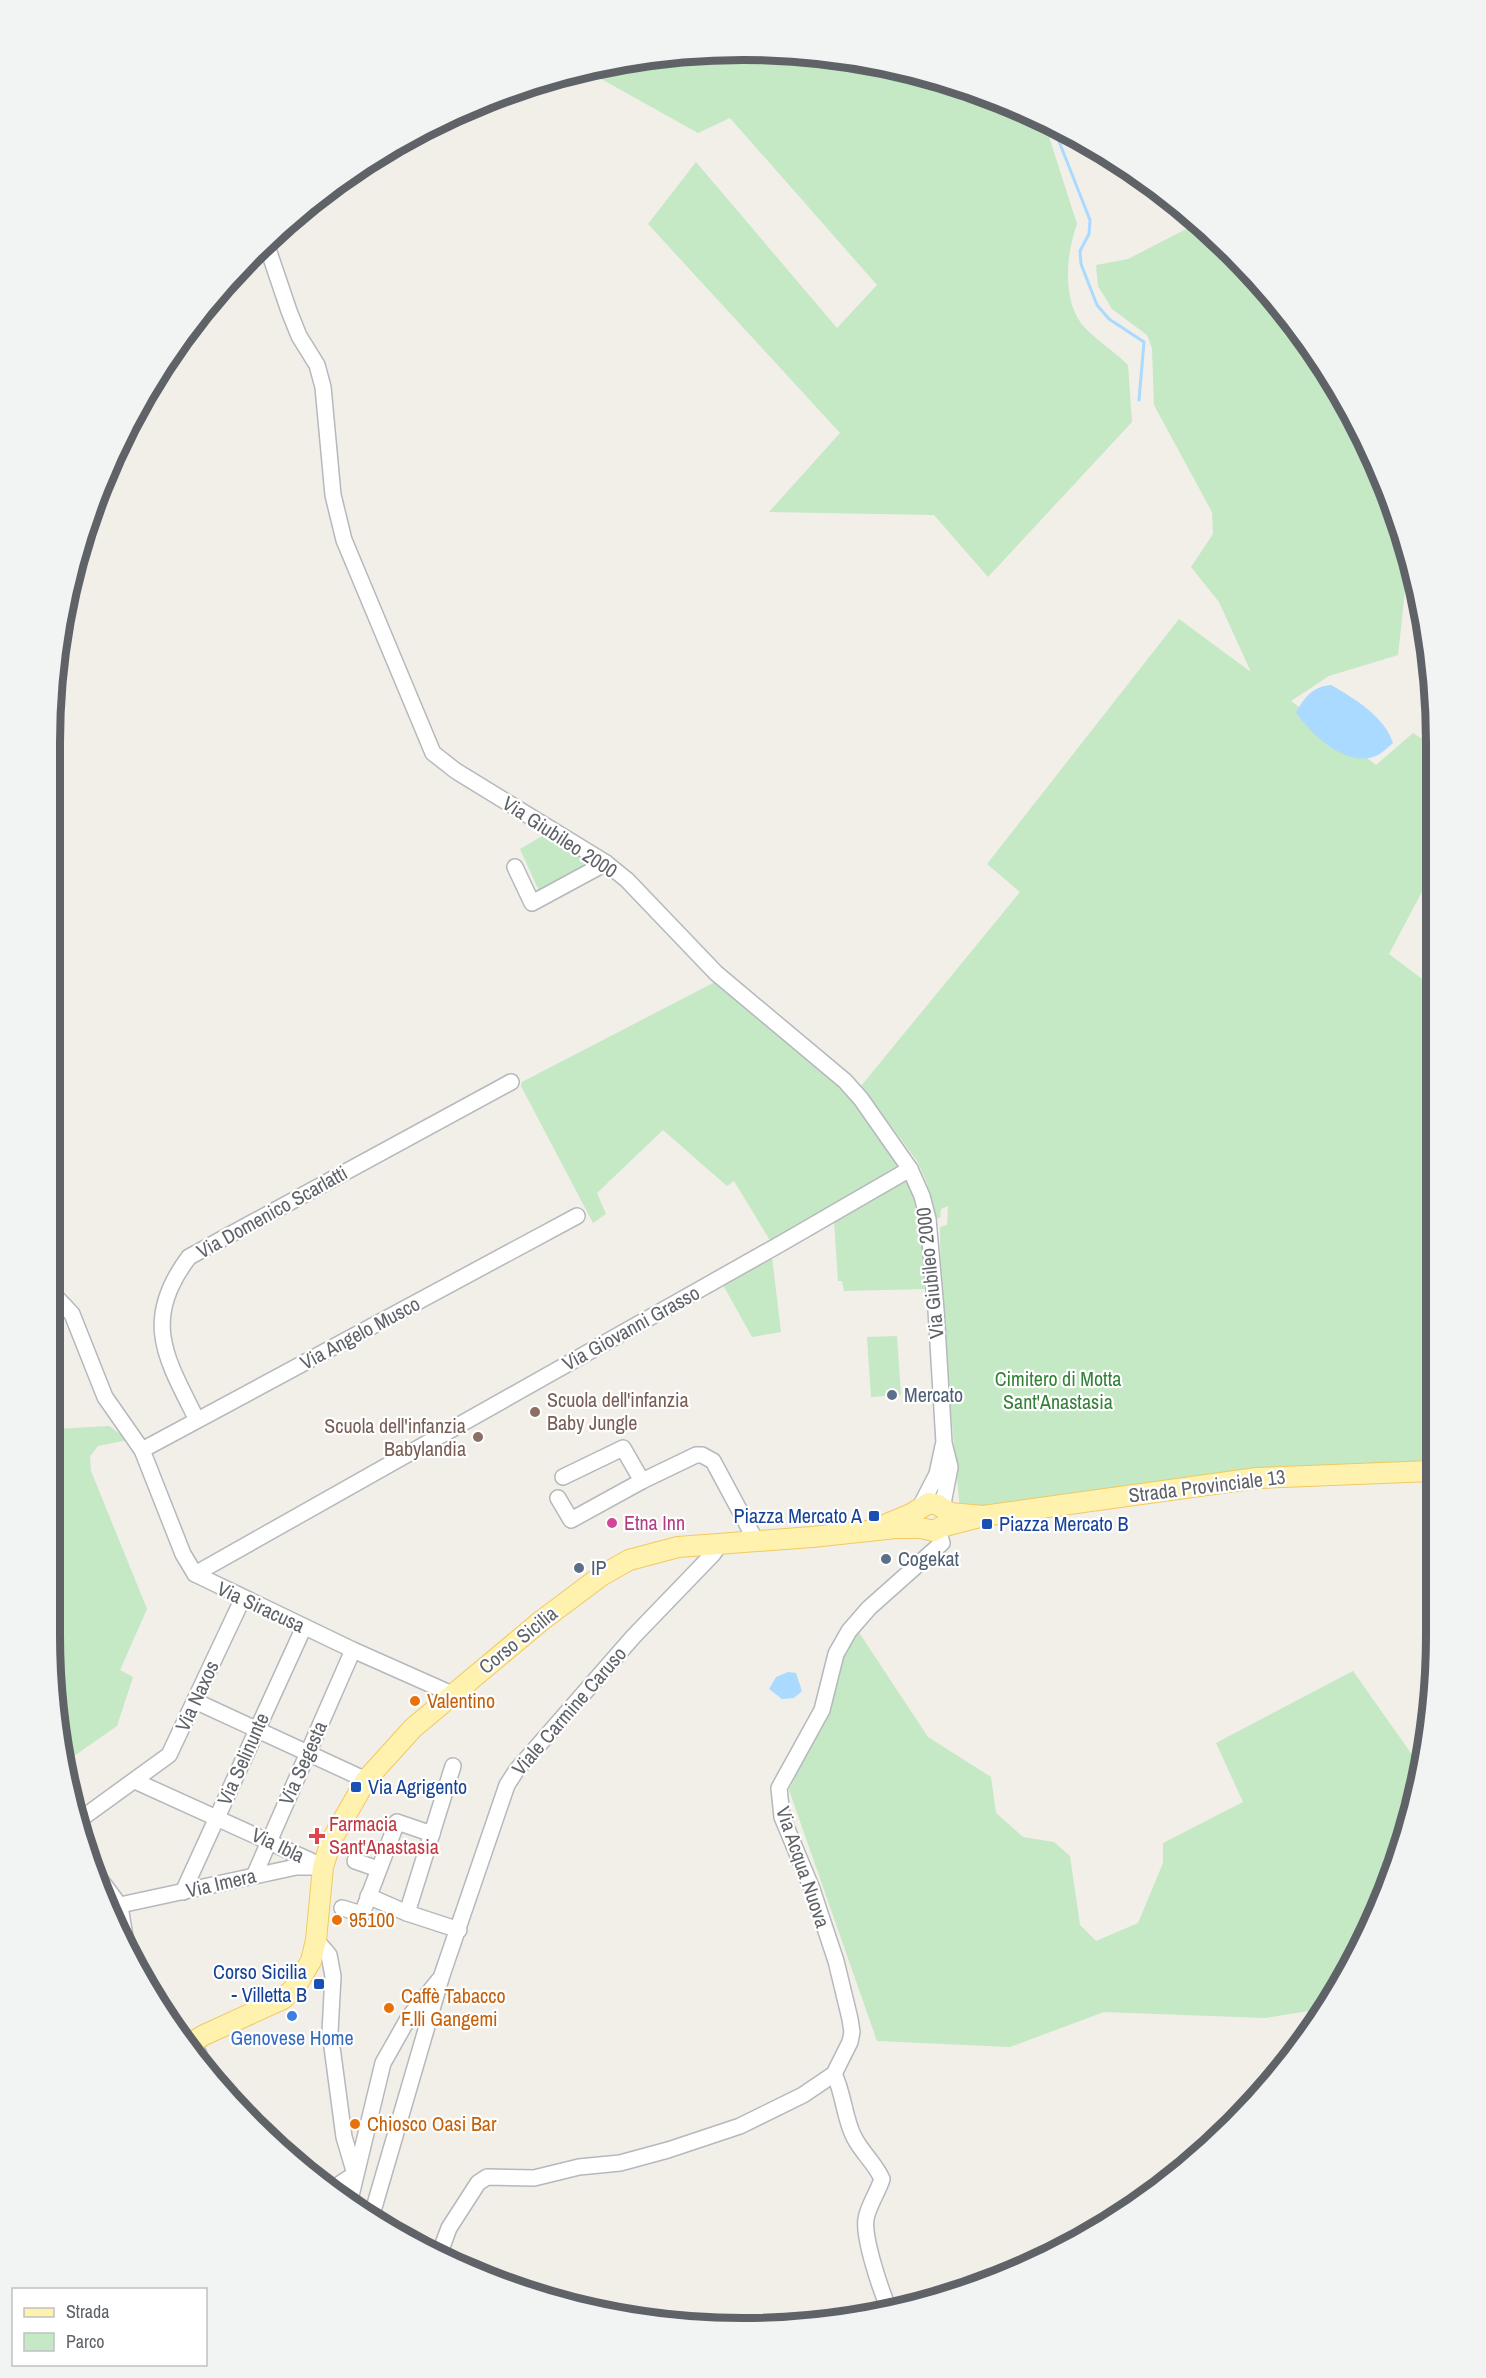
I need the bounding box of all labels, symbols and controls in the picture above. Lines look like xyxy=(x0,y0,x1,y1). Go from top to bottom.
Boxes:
street label: Via Giubileo 2000 xyxy=(498,789,623,884)
street label: Via Domenico Scarlatti xyxy=(192,1159,352,1264)
street label: Via Giubileo 2000 xyxy=(909,1206,950,1340)
street label: Via Giovanni Grasso xyxy=(557,1279,704,1376)
street label: Via Angelo Musco xyxy=(295,1290,424,1375)
park label: Cimitero di Motta Sant'Anastasia xyxy=(995,1365,1121,1415)
place label: Mercato xyxy=(904,1381,963,1408)
place label: Scuola dell'infanzia Baby Jungle xyxy=(547,1386,689,1436)
marker: Mercato xyxy=(885,1388,899,1402)
marker: Scuola dell'infanzia Baby Jungle xyxy=(528,1405,542,1419)
place label: Scuola dell'infanzia Babylandia xyxy=(324,1412,466,1462)
marker: Scuola dell'infanzia Babylandia xyxy=(471,1430,485,1444)
street label: Strada Provinciale 13 xyxy=(1127,1462,1287,1509)
place label: Piazza Mercato A xyxy=(733,1502,862,1529)
place label: Etna Inn xyxy=(624,1509,685,1536)
marker: Piazza Mercato A xyxy=(867,1509,881,1523)
place label: Piazza Mercato B xyxy=(999,1510,1128,1537)
marker: Etna Inn xyxy=(605,1516,619,1530)
marker: Piazza Mercato B xyxy=(980,1517,994,1531)
place label: Cogekat xyxy=(898,1545,960,1572)
marker: Cogekat xyxy=(879,1552,893,1566)
place label: IP xyxy=(591,1554,607,1581)
marker: IP xyxy=(572,1561,586,1575)
street label: Via Siracusa xyxy=(213,1575,309,1639)
street label: Corso Sicilia xyxy=(473,1600,563,1680)
street label: Viale Carmine Caruso xyxy=(505,1641,632,1781)
street label: Via Naxos xyxy=(168,1656,225,1736)
place label: Valentino xyxy=(427,1687,495,1714)
marker: Valentino xyxy=(408,1694,422,1708)
street label: Via Selinunte xyxy=(210,1708,275,1809)
street label: Via Segesta xyxy=(272,1717,333,1809)
place label: Via Agrigento xyxy=(368,1773,467,1800)
marker: Via Agrigento xyxy=(349,1780,363,1794)
street label: Via Acqua Nuova xyxy=(770,1803,837,1931)
place label: Farmacia Sant'Anastasia xyxy=(329,1810,439,1860)
street label: Via Ibla xyxy=(247,1821,309,1868)
marker: Farmacia Sant'Anastasia xyxy=(310,1829,324,1843)
street label: Via Imera xyxy=(183,1861,258,1904)
place label: 95100 xyxy=(349,1906,395,1933)
marker: 95100 xyxy=(330,1913,344,1927)
place label: Corso Sicilia - Villetta B xyxy=(213,1958,307,2008)
marker: Corso Sicilia - Villetta B xyxy=(312,1977,326,1991)
place label: Caffè Tabacco F.lli Gangemi xyxy=(401,1982,506,2032)
marker: Caffè Tabacco F.lli Gangemi xyxy=(382,2001,396,2015)
marker: Genovese Home xyxy=(285,2009,299,2023)
place label: Genovese Home xyxy=(230,2024,354,2051)
place label: Chiosco Oasi Bar xyxy=(367,2110,497,2137)
marker: Chiosco Oasi Bar xyxy=(348,2117,362,2131)
legend xyxy=(12,2288,207,2366)
text: Strada xyxy=(66,2299,110,2324)
text: Parco xyxy=(66,2329,105,2354)

